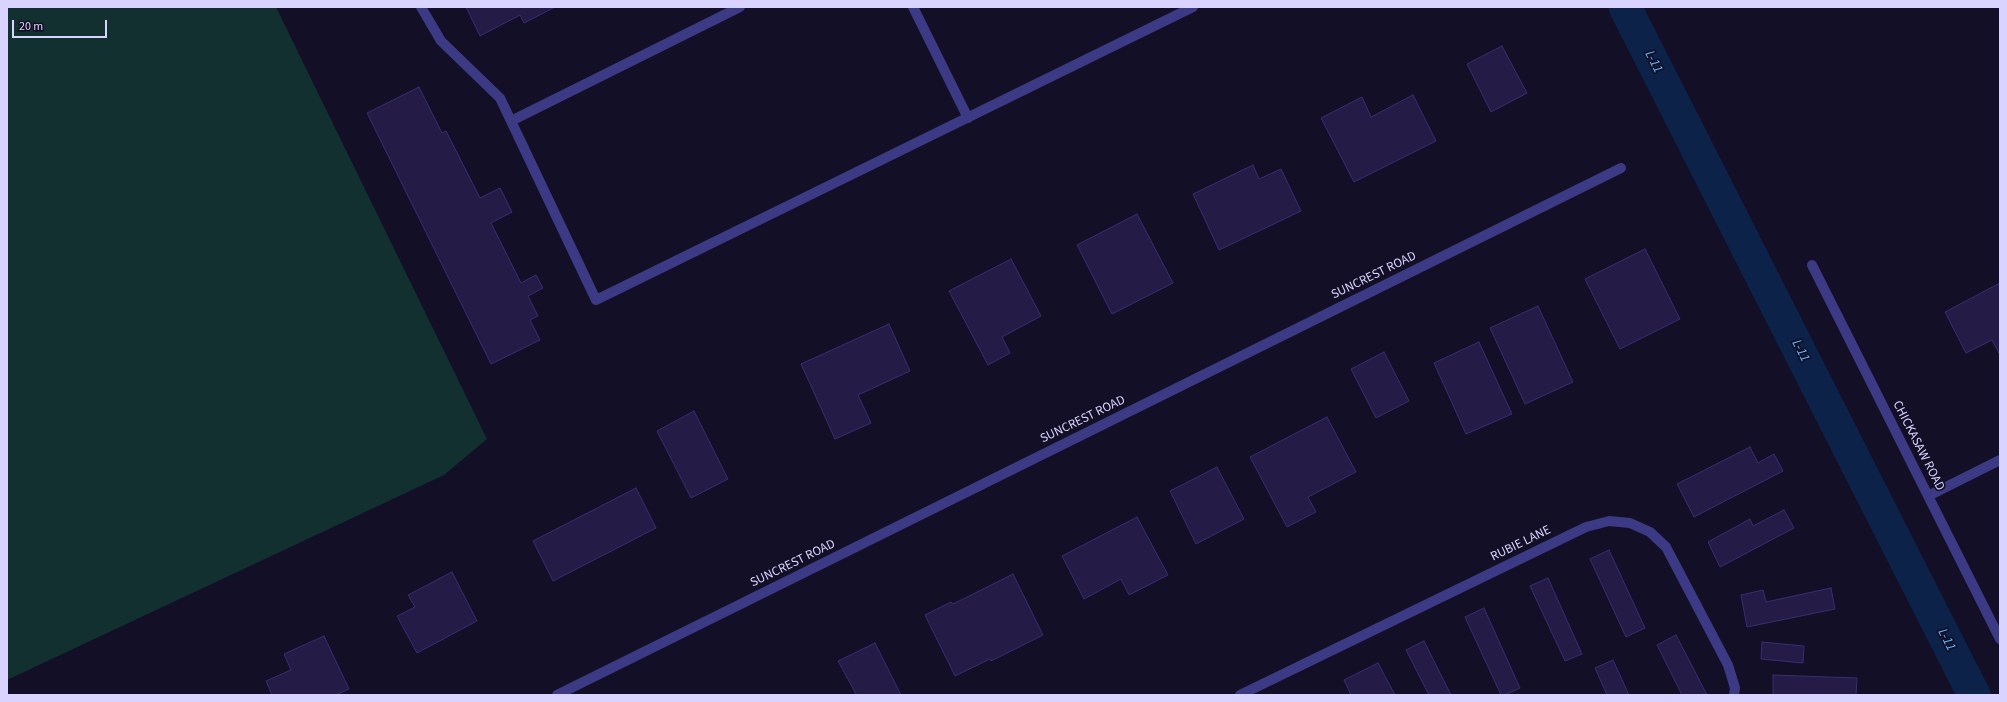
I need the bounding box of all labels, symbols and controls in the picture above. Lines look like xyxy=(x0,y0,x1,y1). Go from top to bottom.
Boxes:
scale bar xyxy=(14,12,109,38)
text: 20 m xyxy=(19,18,43,35)
water label: L-11 xyxy=(1640,48,1666,76)
street label: SUNCREST ROAD xyxy=(1329,249,1419,303)
water label: L-11 xyxy=(1787,337,1813,365)
street label: SUNCREST ROAD xyxy=(1038,393,1128,447)
street label: CHICKASAW ROAD xyxy=(1889,398,1947,494)
street label: RUBIE LANE xyxy=(1488,523,1554,565)
street label: SUNCREST ROAD xyxy=(748,537,838,591)
water label: L-11 xyxy=(1933,626,1959,654)

